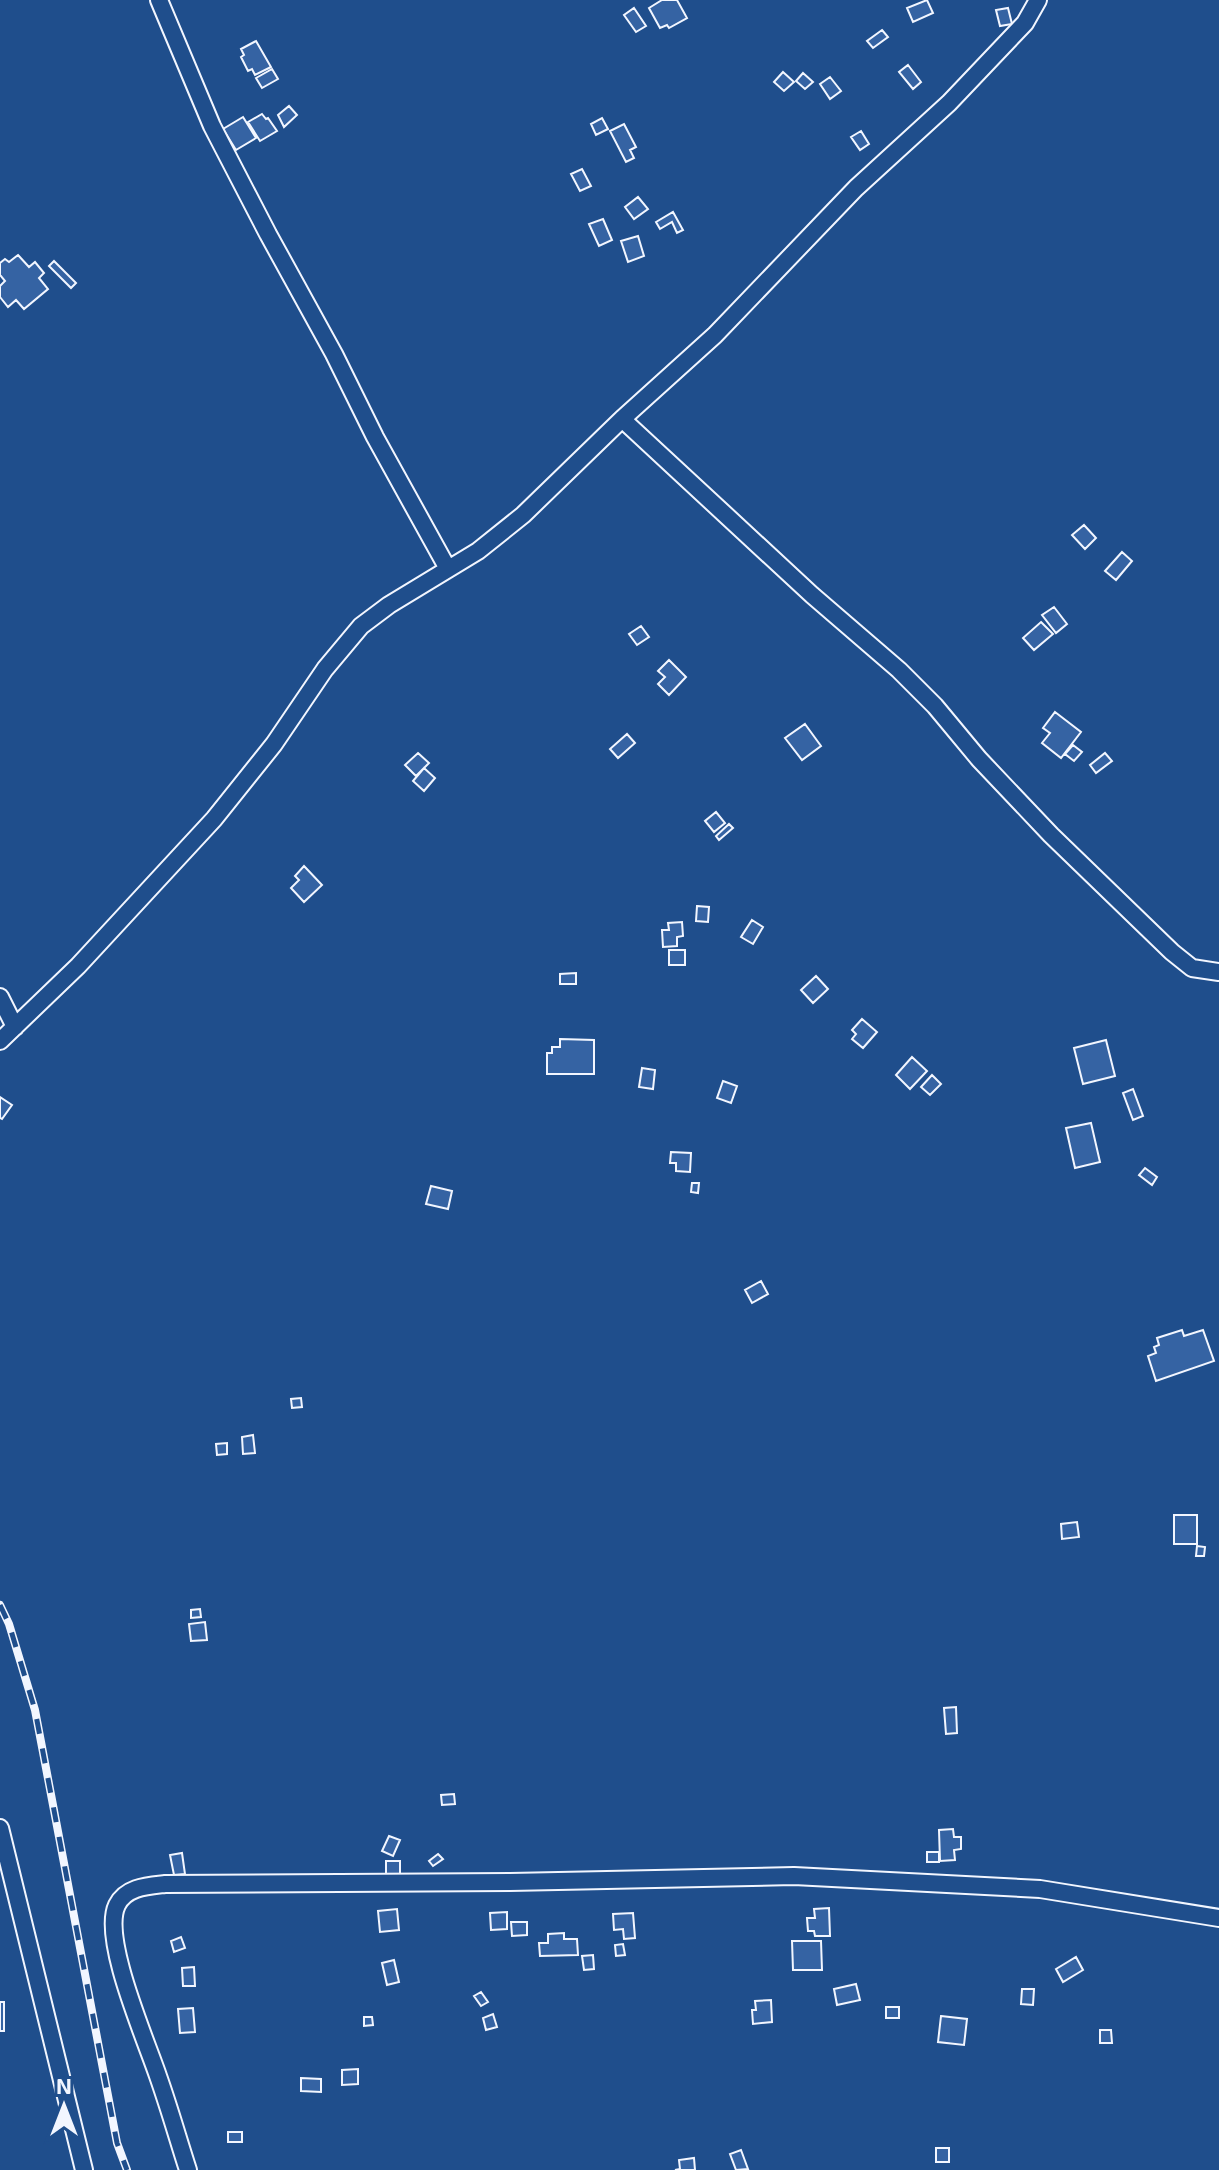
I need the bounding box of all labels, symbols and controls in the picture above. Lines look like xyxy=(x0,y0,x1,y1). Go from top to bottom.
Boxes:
north arrow xyxy=(24,2066,104,2146)
text: N xyxy=(56,2072,72,2098)

